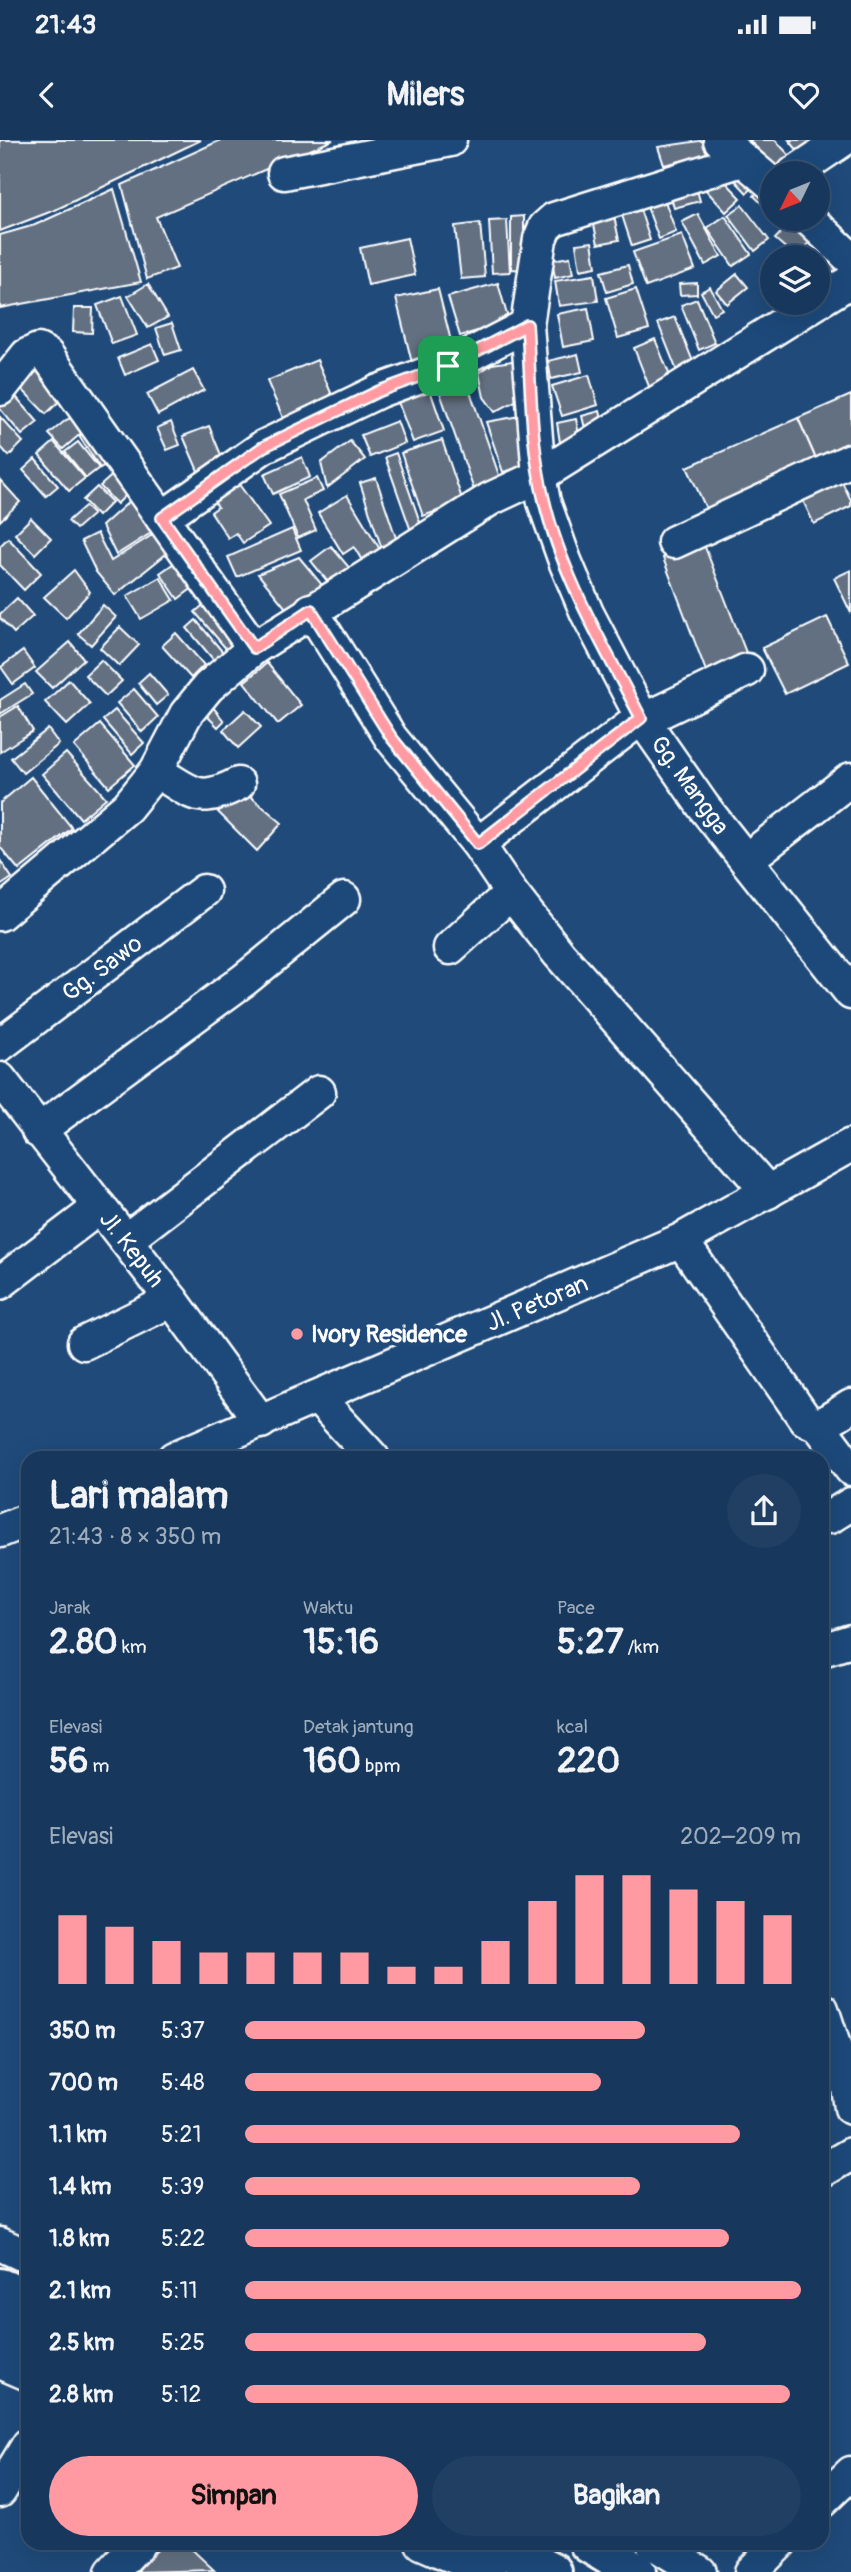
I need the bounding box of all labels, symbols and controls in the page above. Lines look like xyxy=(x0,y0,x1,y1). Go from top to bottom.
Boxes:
text: 21:43 xyxy=(35,9,96,41)
text: Milers xyxy=(387,75,464,115)
icon: back xyxy=(28,76,66,114)
icon: heart xyxy=(785,76,823,114)
north arrow xyxy=(760,161,830,231)
map controls xyxy=(760,161,830,315)
button: layers xyxy=(760,245,830,315)
pin xyxy=(418,336,478,396)
icon: arrive xyxy=(429,347,467,385)
street label: Gg. Mangga xyxy=(644,730,735,840)
street label: Gg. Sawo xyxy=(57,929,148,1008)
street label: Jl. Kepuh xyxy=(93,1205,170,1293)
street label: Jl. Petoran xyxy=(482,1269,593,1338)
place label: Ivory Residence xyxy=(311,1320,468,1349)
marker: Ivory Residence xyxy=(289,1326,305,1342)
text: Lari malam xyxy=(49,1472,229,1520)
button: share xyxy=(727,1474,801,1548)
text: 21:43 · 8 × 350 m xyxy=(49,1522,221,1551)
text: Jarak xyxy=(49,1596,90,1620)
text: Waktu xyxy=(303,1596,353,1620)
text: Pace xyxy=(557,1596,595,1620)
text: 2.80 xyxy=(49,1620,118,1664)
text: 15:16 xyxy=(303,1620,379,1664)
text: 5:27 xyxy=(557,1620,623,1664)
text: km xyxy=(118,1635,147,1659)
text: /km xyxy=(623,1635,659,1659)
text: Elevasi xyxy=(49,1715,102,1739)
text: Detak jantung xyxy=(303,1715,414,1739)
text: kcal xyxy=(557,1715,588,1739)
text: 56 xyxy=(49,1739,88,1783)
text: 160 xyxy=(303,1739,361,1783)
text: 220 xyxy=(557,1739,620,1783)
text: m xyxy=(88,1754,109,1778)
text: bpm xyxy=(361,1754,400,1778)
text: Elevasi xyxy=(49,1822,113,1851)
text: 202–209 m xyxy=(680,1822,801,1851)
text: 350 m xyxy=(49,2016,115,2045)
text: 5:37 xyxy=(161,2016,205,2045)
text: 700 m xyxy=(49,2068,118,2097)
text: 5:48 xyxy=(161,2068,205,2097)
text: 1.1 km xyxy=(49,2120,107,2149)
text: 5:21 xyxy=(161,2120,201,2149)
text: 1.4 km xyxy=(49,2172,111,2201)
text: 5:39 xyxy=(161,2172,204,2201)
text: 1.8 km xyxy=(49,2224,110,2253)
text: 5:22 xyxy=(161,2224,205,2253)
text: 2.1 km xyxy=(49,2276,111,2305)
text: 5:11 xyxy=(161,2276,198,2305)
text: 2.5 km xyxy=(49,2328,114,2357)
text: 5:25 xyxy=(161,2328,205,2357)
text: 2.8 km xyxy=(49,2380,114,2409)
text: 5:12 xyxy=(161,2380,201,2409)
button: Simpan xyxy=(49,2456,418,2536)
button: Bagikan xyxy=(432,2456,801,2536)

